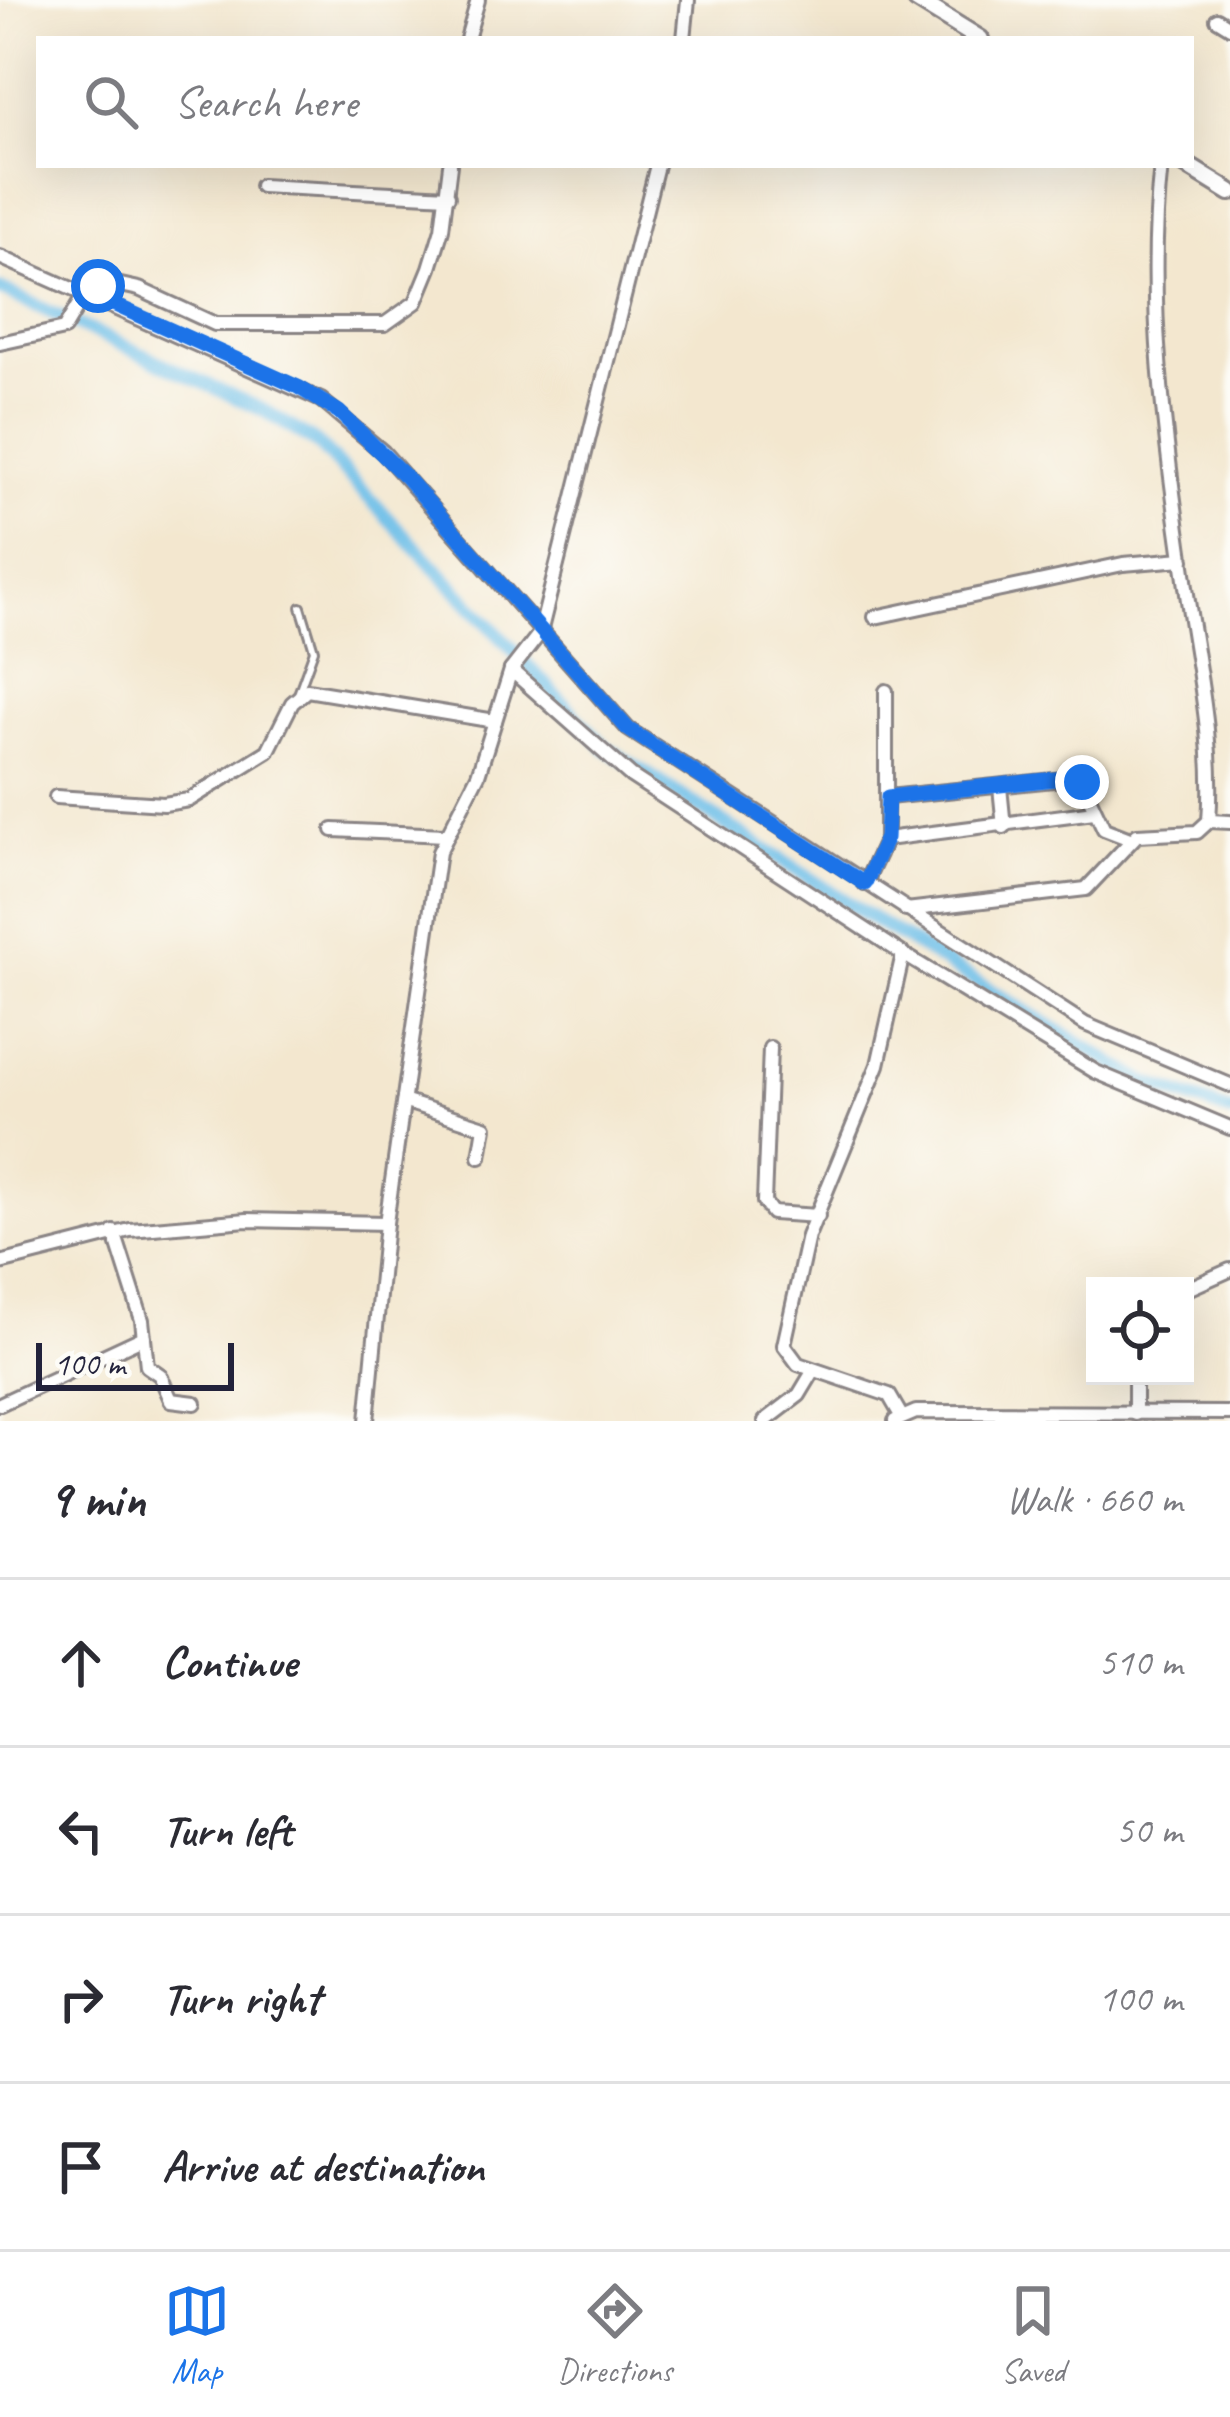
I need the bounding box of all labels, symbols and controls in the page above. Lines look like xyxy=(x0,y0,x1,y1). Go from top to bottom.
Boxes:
search box xyxy=(36,36,1194,168)
icon: search xyxy=(78,69,144,135)
text: Search here xyxy=(174,74,357,131)
route start xyxy=(71,259,125,313)
route end xyxy=(1055,755,1109,809)
map controls xyxy=(1086,1277,1194,1385)
button: locate xyxy=(1086,1277,1194,1385)
scale bar xyxy=(36,1337,234,1390)
text: 100 m xyxy=(54,1343,125,1385)
text: 9 min xyxy=(48,1467,145,1531)
text: Walk · 660 m xyxy=(1006,1475,1182,1524)
icon: ahead xyxy=(48,1630,114,1696)
text: Continue xyxy=(162,1634,296,1691)
text: 510 m xyxy=(1098,1638,1182,1687)
icon: left xyxy=(48,1798,114,1864)
text: Turn left xyxy=(162,1802,292,1859)
text: 50 m xyxy=(1116,1806,1182,1855)
icon: right xyxy=(48,1966,114,2032)
text: Turn right xyxy=(162,1970,320,2027)
text: 100 m xyxy=(1098,1974,1182,2023)
icon: arrive xyxy=(48,2134,114,2200)
text: Arrive at destination xyxy=(162,2138,484,2195)
tab: Map xyxy=(164,2278,230,2392)
tab: Directions xyxy=(558,2278,672,2392)
tab: Saved xyxy=(1000,2278,1066,2392)

